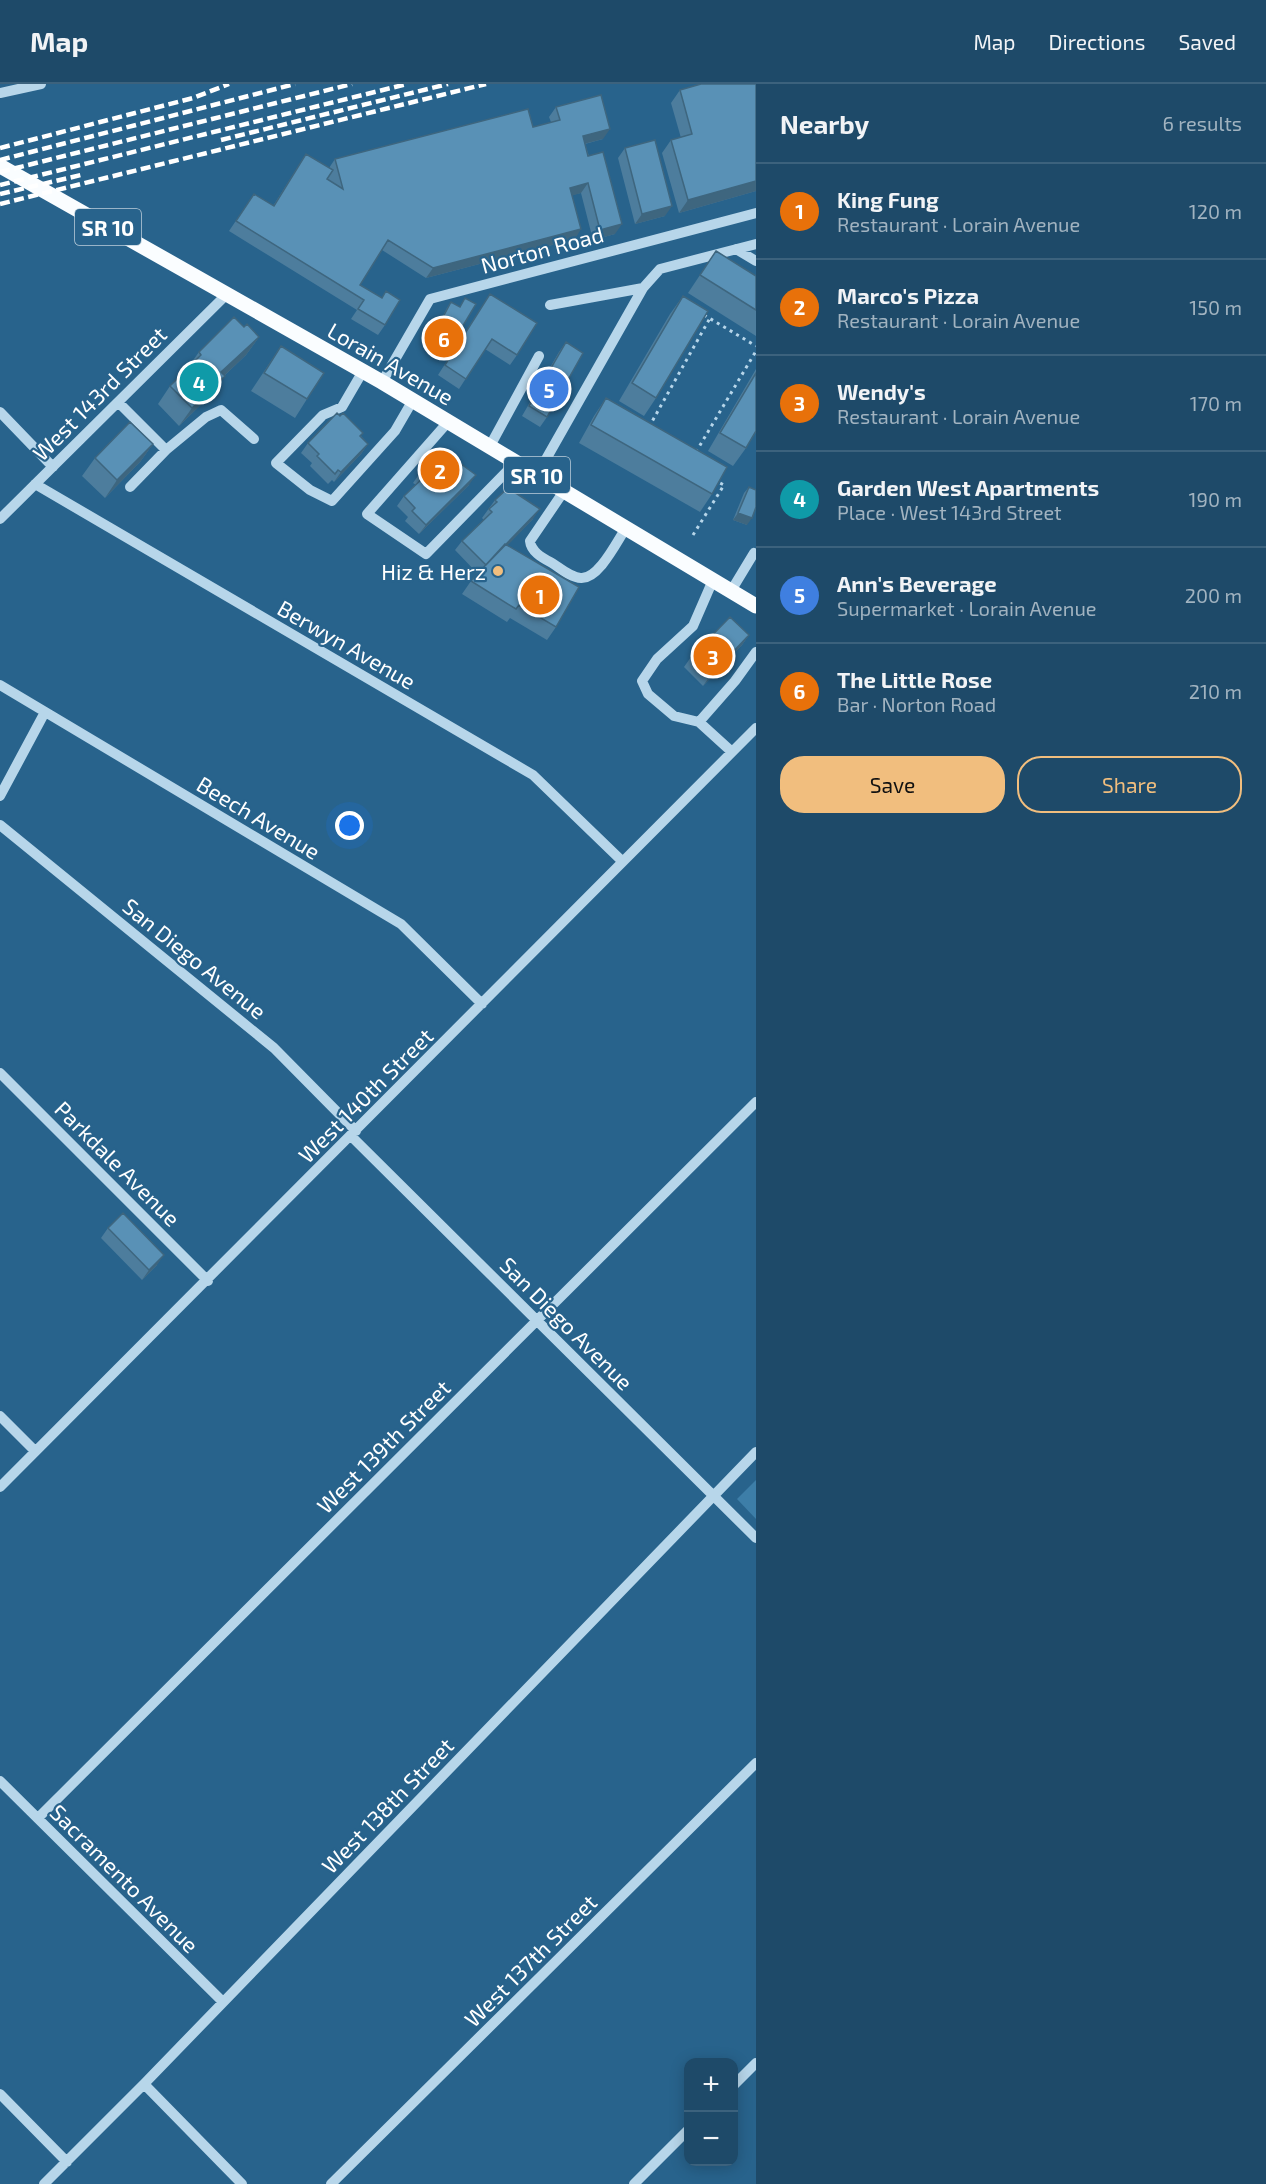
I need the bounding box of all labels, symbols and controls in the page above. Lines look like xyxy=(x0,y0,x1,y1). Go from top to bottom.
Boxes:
text: Map xyxy=(30,24,88,58)
text: Map xyxy=(973,29,1016,54)
text: Directions xyxy=(1049,29,1145,54)
text: Saved xyxy=(1178,29,1236,54)
text: Nearby xyxy=(780,108,869,139)
text: 6 results xyxy=(1162,111,1242,135)
text: King Fung xyxy=(837,186,939,212)
text: 1 xyxy=(795,199,804,223)
text: 120 m xyxy=(1189,199,1242,223)
road number: SR 10 xyxy=(75,209,141,245)
text: Restaurant · Lorain Avenue xyxy=(837,212,1080,236)
street label: Norton Road xyxy=(478,220,606,278)
text: Marco's Pizza xyxy=(837,282,979,308)
text: 2 xyxy=(794,295,805,319)
text: 150 m xyxy=(1189,295,1242,319)
text: Restaurant · Lorain Avenue xyxy=(837,308,1080,332)
street label: Lorain Avenue xyxy=(323,316,459,410)
pin: 6 xyxy=(424,316,464,360)
street label: West 143rd Street xyxy=(27,321,171,465)
pin: 4 xyxy=(180,360,218,404)
pin: 5 xyxy=(530,366,568,412)
text: Wendy's xyxy=(837,378,926,404)
text: 3 xyxy=(794,391,805,415)
text: 170 m xyxy=(1190,391,1242,415)
text: Restaurant · Lorain Avenue xyxy=(837,404,1080,428)
pin: 2 xyxy=(420,448,460,492)
road number: SR 10 xyxy=(504,457,570,493)
text: Garden West Apartments xyxy=(837,474,1099,500)
text: 4 xyxy=(793,487,806,511)
text: 190 m xyxy=(1189,487,1242,511)
text: Place · West 143rd Street xyxy=(837,500,1062,524)
place label: Hiz & Herz xyxy=(381,558,486,584)
marker: Hiz & Herz xyxy=(491,564,505,578)
text: Ann's Beverage xyxy=(837,570,997,596)
pin: 1 xyxy=(520,572,560,618)
text: 5 xyxy=(794,583,805,607)
text: 200 m xyxy=(1185,583,1242,607)
street label: Berwyn Avenue xyxy=(273,594,421,694)
text: Supermarket · Lorain Avenue xyxy=(837,596,1097,620)
pin: 3 xyxy=(694,634,732,678)
text: The Little Rose xyxy=(837,666,992,692)
text: 6 xyxy=(794,679,805,703)
text: 210 m xyxy=(1189,679,1242,703)
text: Bar · Norton Road xyxy=(837,692,996,716)
button: Save xyxy=(780,756,1005,813)
button: Share xyxy=(1017,756,1242,813)
street label: Beech Avenue xyxy=(193,770,325,864)
your location xyxy=(335,811,364,840)
street label: San Diego Avenue xyxy=(118,892,272,1024)
street label: West 140th Street xyxy=(292,1022,438,1168)
street label: Parkdale Avenue xyxy=(50,1095,186,1231)
street label: San Diego Avenue xyxy=(495,1251,639,1395)
street label: West 139th Street xyxy=(311,1374,455,1518)
street label: West 138th Street xyxy=(316,1732,458,1878)
street label: Sacramento Avenue xyxy=(45,1798,205,1958)
street label: West 137th Street xyxy=(459,1889,601,2031)
map controls xyxy=(684,2058,738,2166)
button: + xyxy=(684,2058,738,2112)
button: − xyxy=(684,2112,738,2166)

